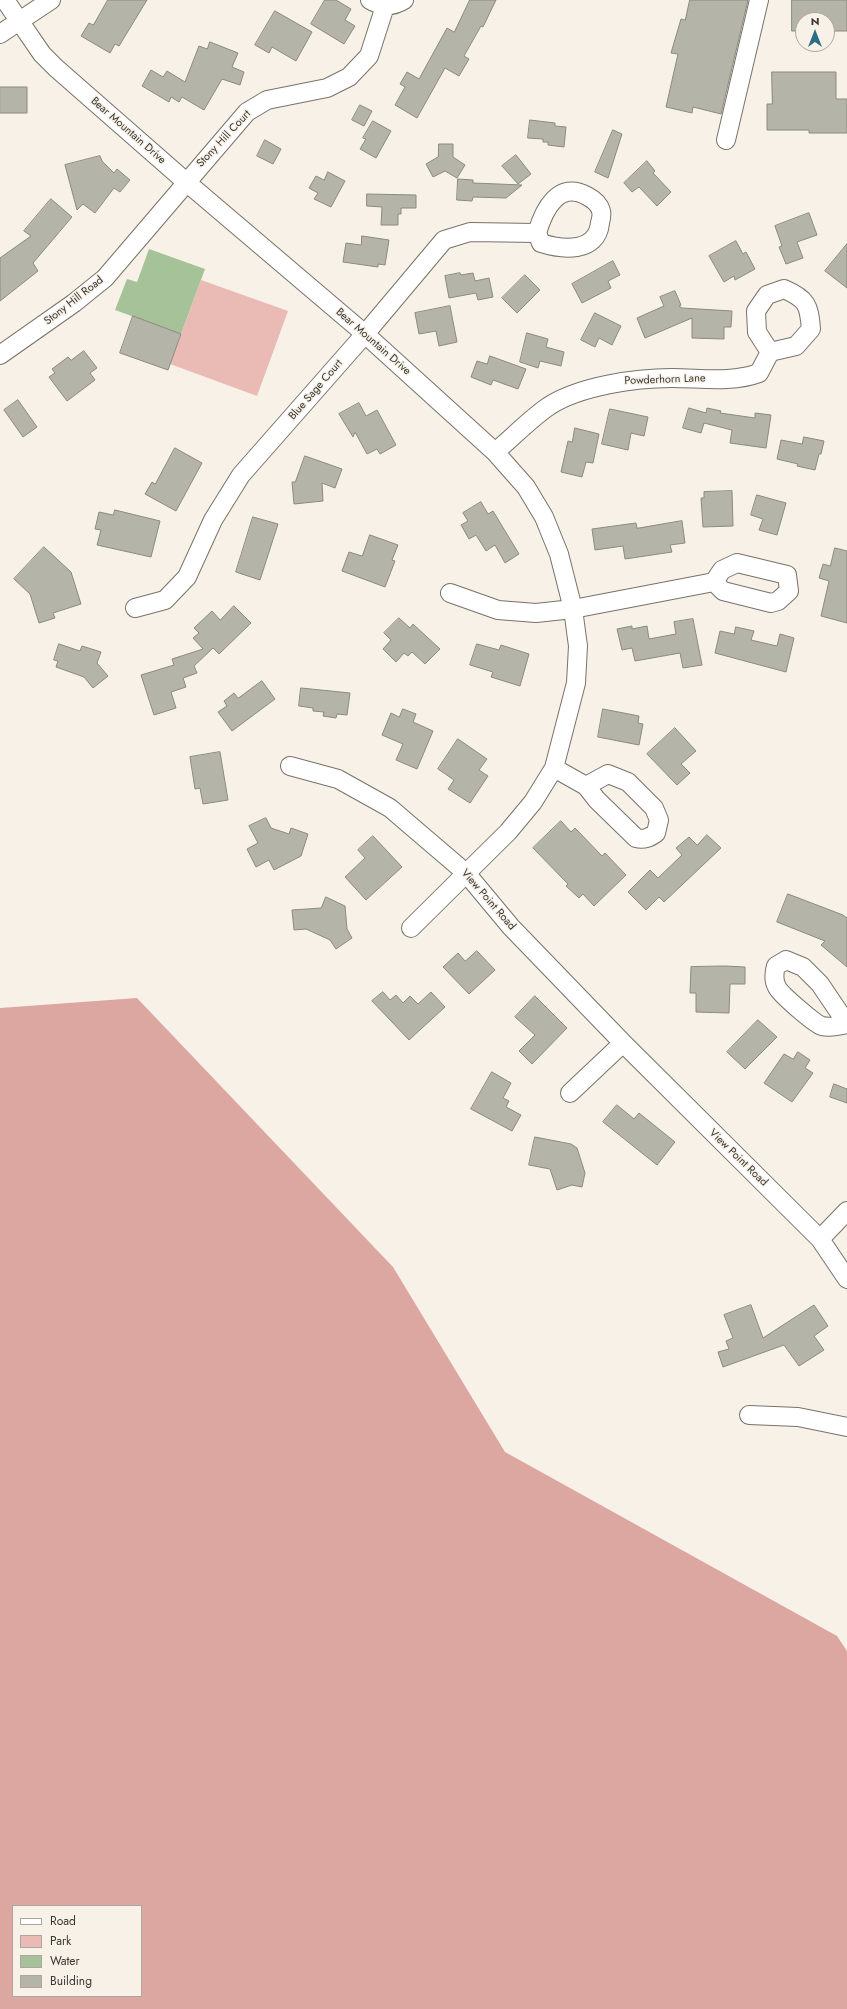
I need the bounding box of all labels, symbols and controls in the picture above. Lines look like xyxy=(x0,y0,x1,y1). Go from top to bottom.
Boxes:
north arrow xyxy=(795,12,835,52)
text: N xyxy=(811,13,819,29)
street label: Bear Mountain Drive xyxy=(88,95,168,167)
street label: Stony Hill Court xyxy=(194,108,254,170)
street label: Stony Hill Road xyxy=(42,274,106,328)
street label: Bear Mountain Drive xyxy=(333,306,413,378)
street label: Blue Sage Court xyxy=(286,357,346,423)
street label: Powderhorn Lane xyxy=(624,372,706,388)
street label: View Point Road xyxy=(458,867,518,933)
street label: View Point Road xyxy=(706,1127,770,1189)
legend xyxy=(12,1905,142,1997)
text: Road xyxy=(50,1912,76,1930)
text: Park xyxy=(50,1932,71,1950)
text: Water xyxy=(50,1952,80,1970)
text: Building xyxy=(50,1972,92,1990)

